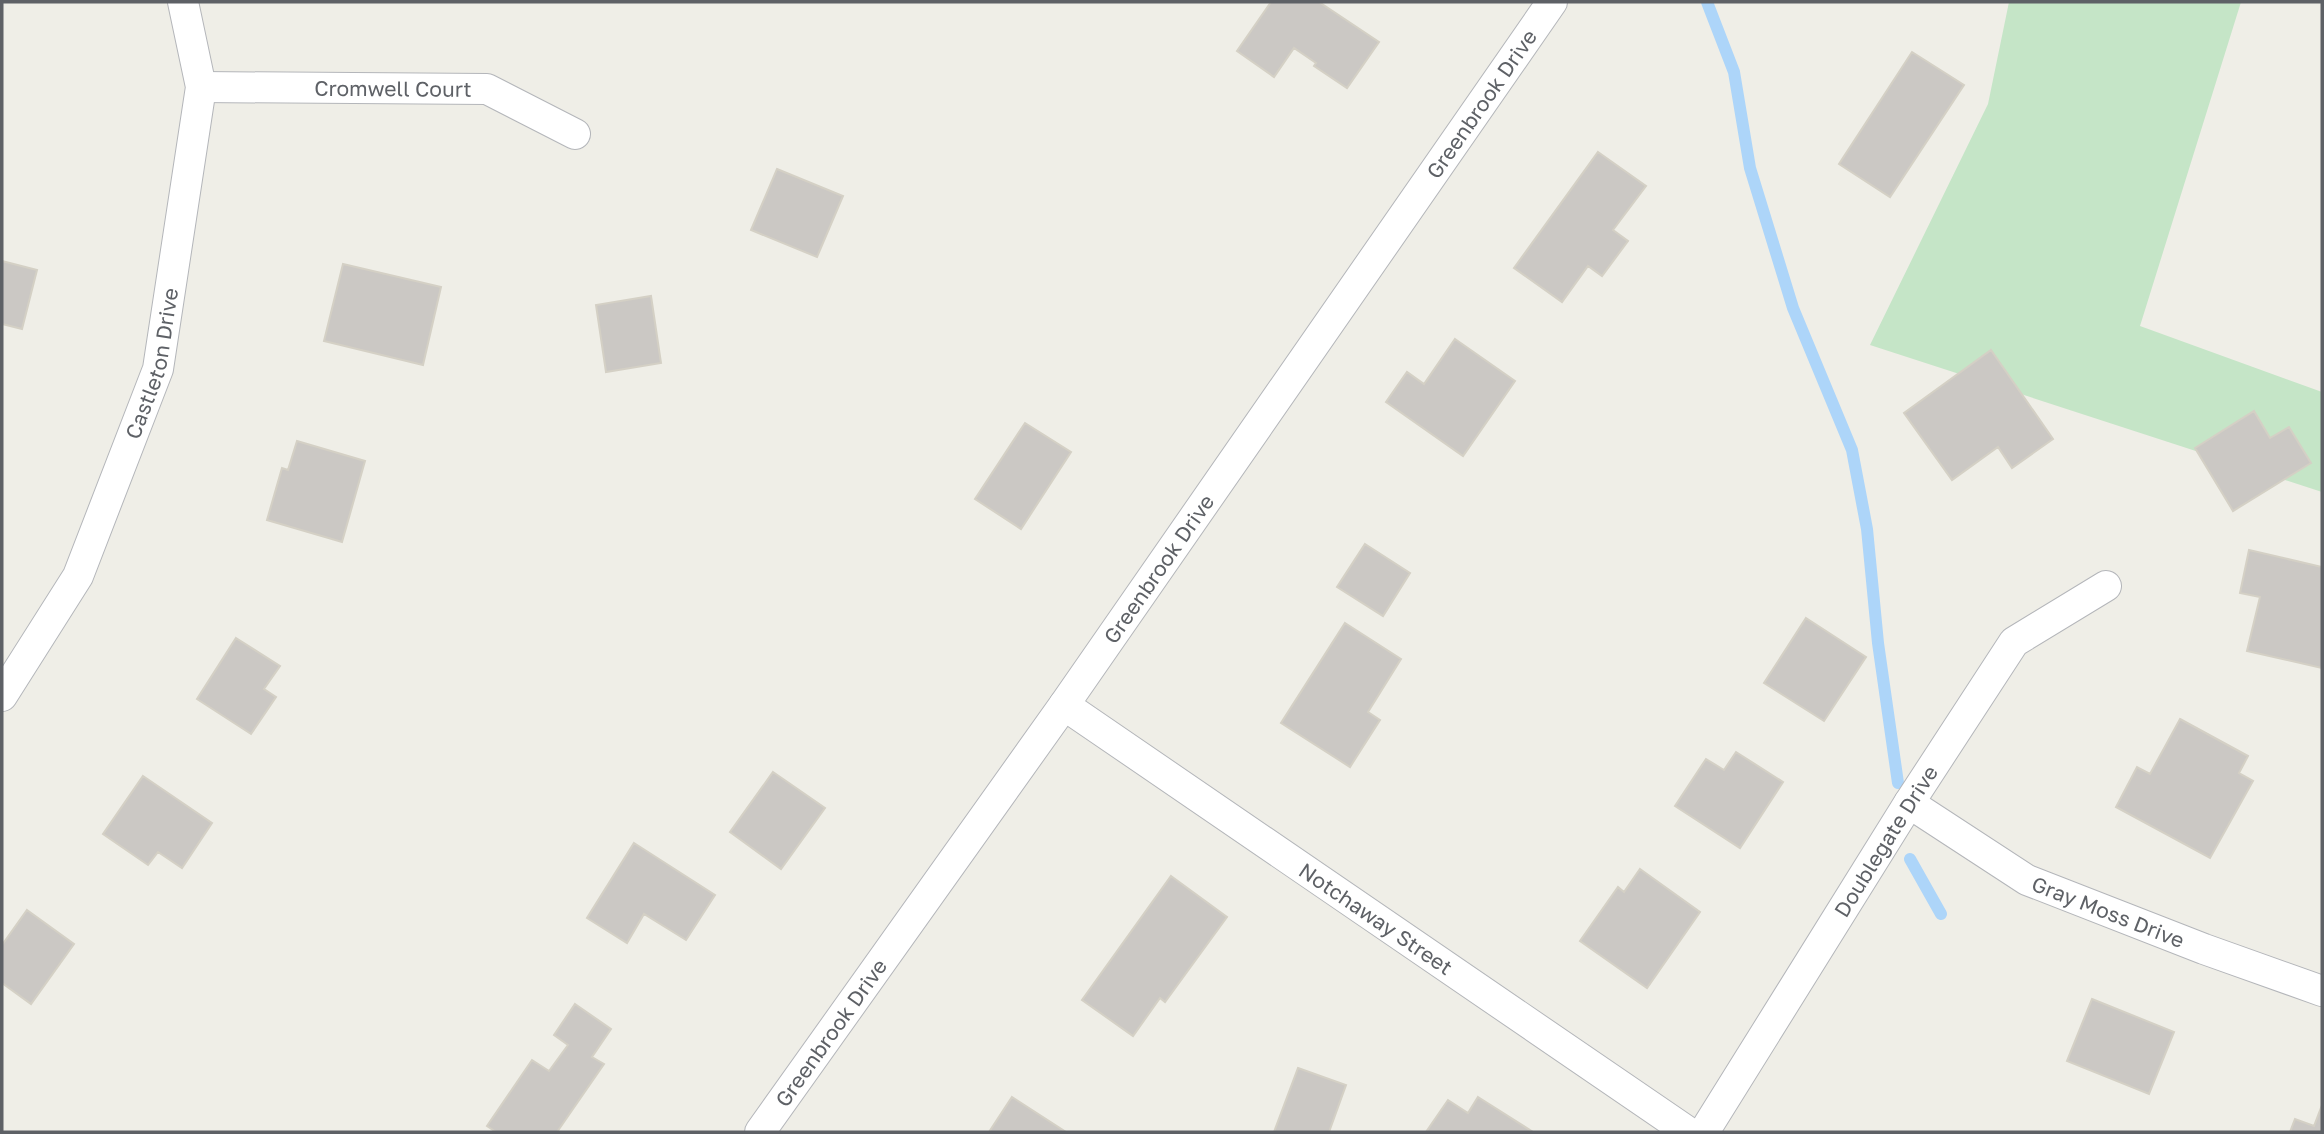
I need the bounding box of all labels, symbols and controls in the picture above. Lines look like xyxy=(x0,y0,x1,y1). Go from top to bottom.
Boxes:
street label: Greenbrook Drive xyxy=(1421,24,1542,183)
street label: Cromwell Court xyxy=(314,75,472,102)
street label: Castleton Drive xyxy=(119,286,183,443)
street label: Greenbrook Drive xyxy=(1098,489,1219,648)
street label: Doublegate Drive xyxy=(1828,760,1943,922)
street label: Notchaway Street xyxy=(1294,857,1458,980)
street label: Gray Moss Drive xyxy=(2028,870,2188,953)
street label: Greenbrook Drive xyxy=(769,954,892,1112)

